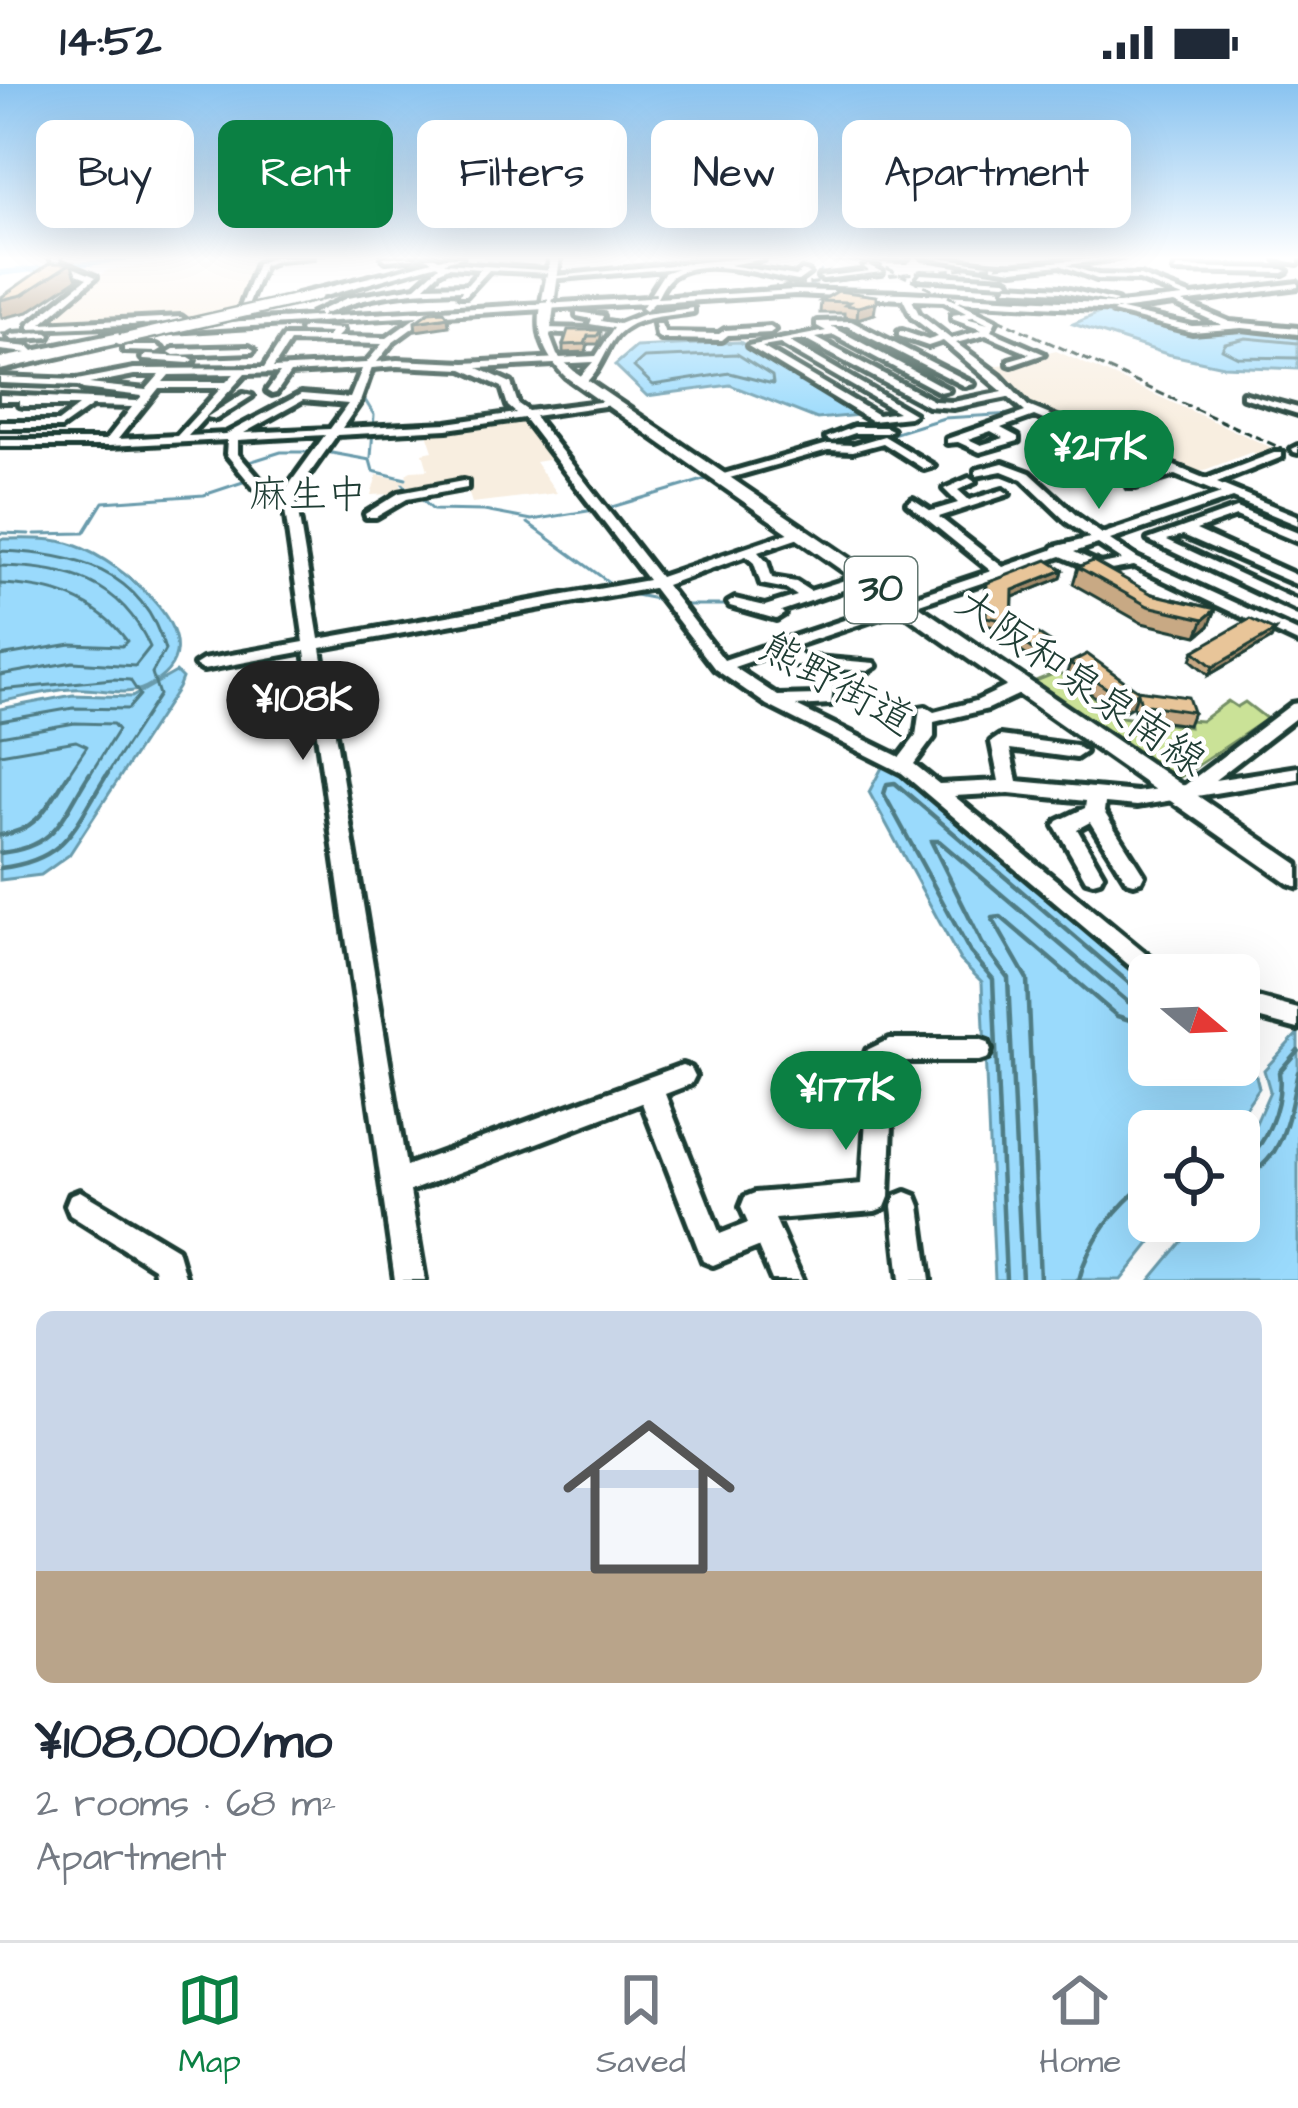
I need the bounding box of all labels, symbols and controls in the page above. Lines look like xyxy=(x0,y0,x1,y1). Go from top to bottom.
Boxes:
text: 14:52 xyxy=(60,11,162,73)
chip: Buy xyxy=(36,120,194,228)
chip: Rent xyxy=(218,120,393,228)
chip: Filters xyxy=(417,120,627,228)
chip: New xyxy=(651,120,818,228)
chip: Apartment xyxy=(842,120,1131,228)
pin: ¥217K xyxy=(1015,410,1183,512)
text: ¥217K xyxy=(1051,422,1147,476)
district label: 麻生中 xyxy=(249,469,367,523)
road number: 30 xyxy=(845,557,917,623)
street label: 大阪和泉泉南線 xyxy=(943,575,1217,791)
street label: 熊野街道 xyxy=(748,619,924,751)
pin: ¥108K xyxy=(219,661,387,763)
text: ¥108K xyxy=(253,673,353,727)
north arrow xyxy=(1128,954,1260,1086)
map controls xyxy=(1128,954,1260,1242)
pin: ¥177K xyxy=(762,1051,930,1153)
text: ¥177K xyxy=(797,1063,895,1117)
button: locate xyxy=(1128,1110,1260,1242)
icon: home xyxy=(541,1389,757,1605)
text: ¥108,000/mo xyxy=(36,1707,332,1778)
text: 2 rooms · 68 m² xyxy=(36,1778,336,1832)
text: Apartment xyxy=(36,1832,227,1886)
tab: Map xyxy=(177,1967,243,2085)
tab: Saved xyxy=(596,1967,686,2085)
tab: Home xyxy=(1039,1967,1121,2085)

